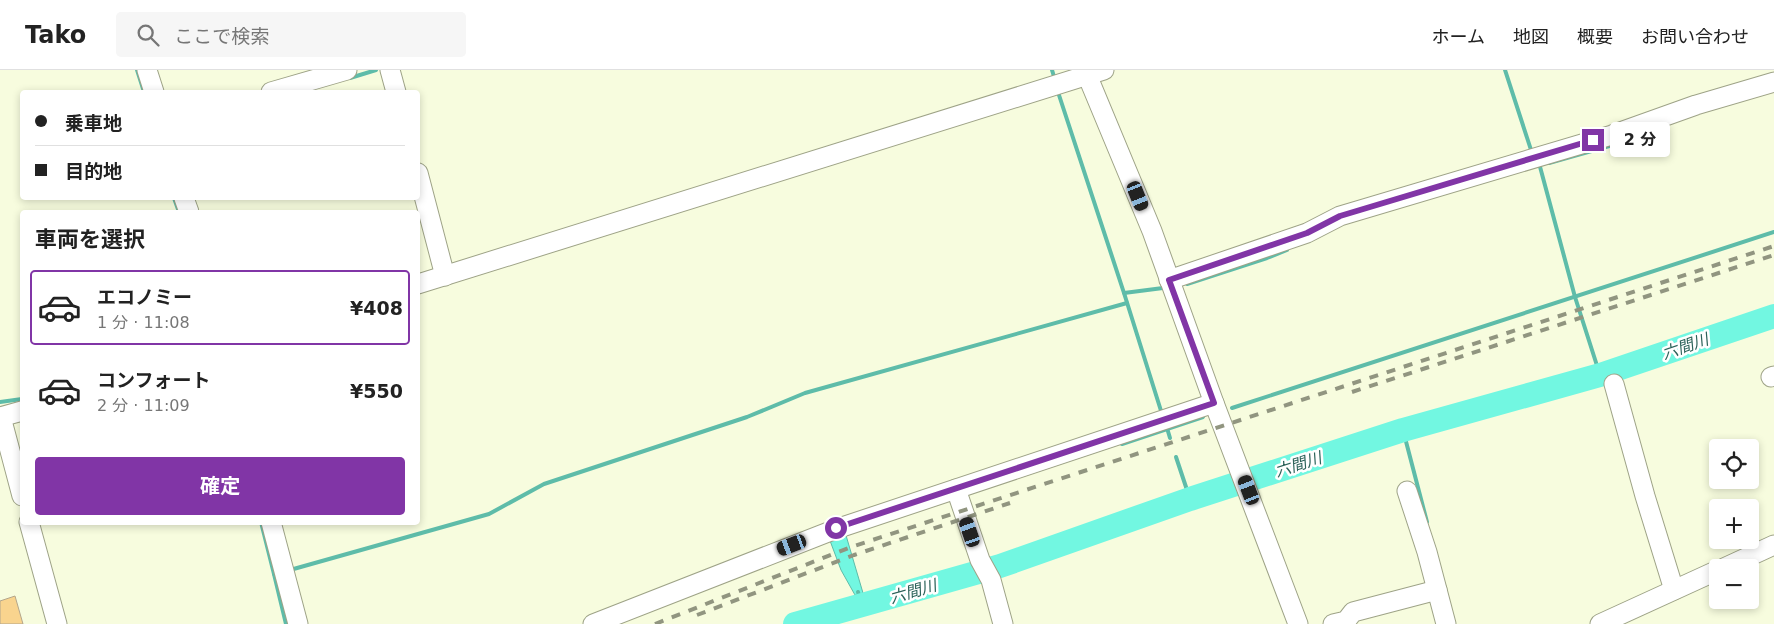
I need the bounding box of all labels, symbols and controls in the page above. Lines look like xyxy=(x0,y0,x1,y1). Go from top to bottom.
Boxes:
search box xyxy=(116,12,466,57)
text: Tako xyxy=(25,21,86,49)
icon: search xyxy=(134,21,162,49)
text: ここで検索 xyxy=(174,25,269,47)
text: ホーム xyxy=(1432,26,1485,47)
text: 地図 xyxy=(1513,26,1549,47)
text: 概要 xyxy=(1577,26,1613,47)
text: お問い合わせ xyxy=(1641,26,1749,47)
text: 乗車地 xyxy=(65,112,122,134)
callout: 2 分 xyxy=(1610,122,1670,158)
route end xyxy=(1582,129,1604,151)
text: 2 分 xyxy=(1624,130,1656,149)
text: 目的地 xyxy=(65,160,122,182)
car xyxy=(1125,179,1150,213)
text: 車両を選択 xyxy=(35,227,145,252)
icon: car xyxy=(37,285,82,330)
text: エコノミー xyxy=(97,286,192,308)
text: ¥408 xyxy=(350,297,403,319)
text: 1 分 · 11:08 xyxy=(97,313,190,332)
water label: 六間川 xyxy=(1659,329,1713,363)
icon: car xyxy=(37,368,82,413)
text: コンフォート xyxy=(97,369,210,391)
text: ¥550 xyxy=(350,380,403,402)
text: 2 分 · 11:09 xyxy=(97,396,190,415)
map controls xyxy=(1709,439,1759,609)
button: locate xyxy=(1709,439,1759,489)
water label: 六間川 xyxy=(1272,447,1326,481)
button: 確定 xyxy=(35,457,405,515)
car xyxy=(1236,473,1261,507)
button: + xyxy=(1709,499,1759,549)
car xyxy=(958,515,981,549)
route start xyxy=(825,517,847,539)
car xyxy=(775,533,808,557)
button: − xyxy=(1709,559,1759,609)
water label: 六間川 xyxy=(887,575,941,607)

